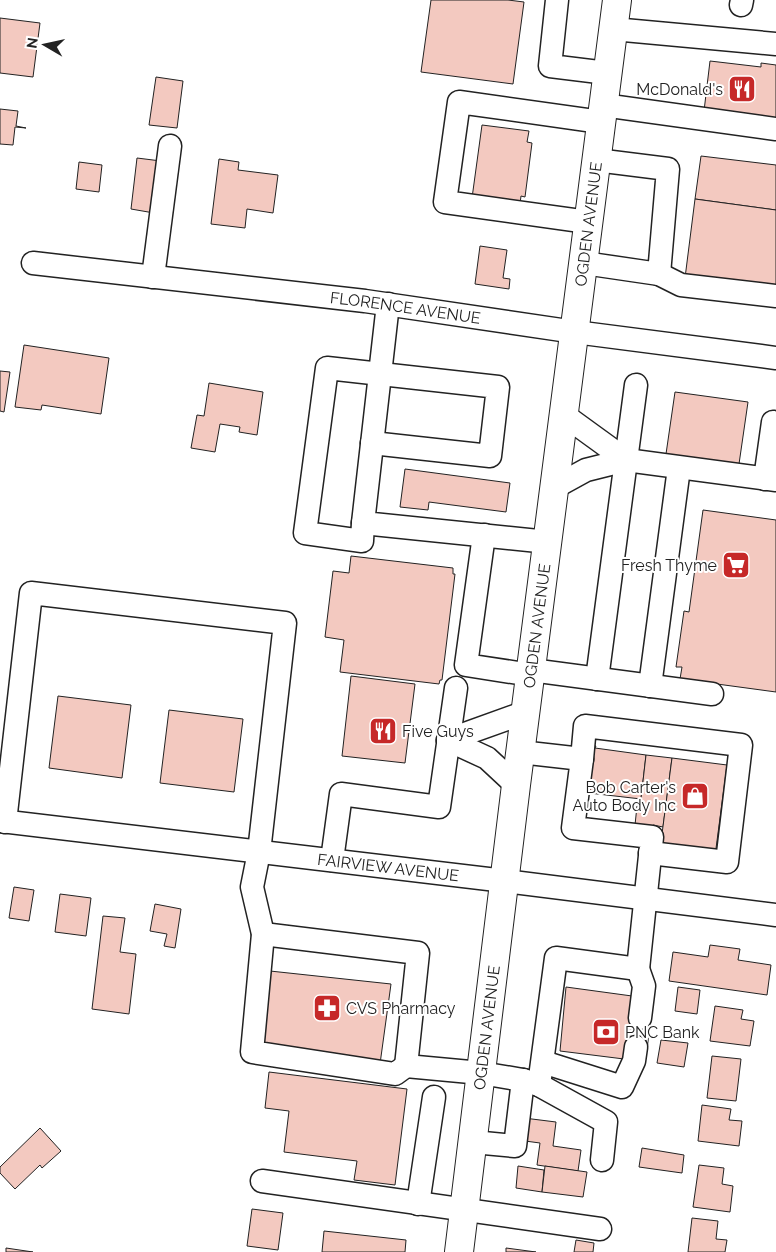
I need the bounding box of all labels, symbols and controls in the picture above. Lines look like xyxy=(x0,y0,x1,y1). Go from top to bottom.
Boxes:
north arrow xyxy=(20,20,70,70)
text: N xyxy=(23,36,41,49)
restaurant icon: McDonald's xyxy=(727,74,757,104)
place label: McDonald's xyxy=(636,80,723,99)
street label: OGDEN AVENUE xyxy=(571,160,606,287)
street label: FLORENCE AVENUE xyxy=(329,288,482,327)
supermarket icon: Fresh Thyme xyxy=(721,550,751,580)
place label: Fresh Thyme xyxy=(621,556,717,575)
street label: OGDEN AVENUE xyxy=(519,562,554,689)
restaurant icon: Five Guys xyxy=(368,716,398,746)
place label: Five Guys xyxy=(402,722,474,741)
place label: Bob Carter's Auto Body Inc xyxy=(573,778,676,815)
shop icon: Bob Carter's Auto Body Inc xyxy=(680,781,710,811)
street label: FAIRVIEW AVENUE xyxy=(316,849,460,885)
street label: OGDEN AVENUE xyxy=(469,964,503,1091)
pharmacy icon: CVS Pharmacy xyxy=(312,993,342,1023)
place label: CVS Pharmacy xyxy=(346,999,456,1018)
bank icon: PNC Bank xyxy=(591,1017,621,1047)
place label: PNC Bank xyxy=(625,1023,700,1042)

